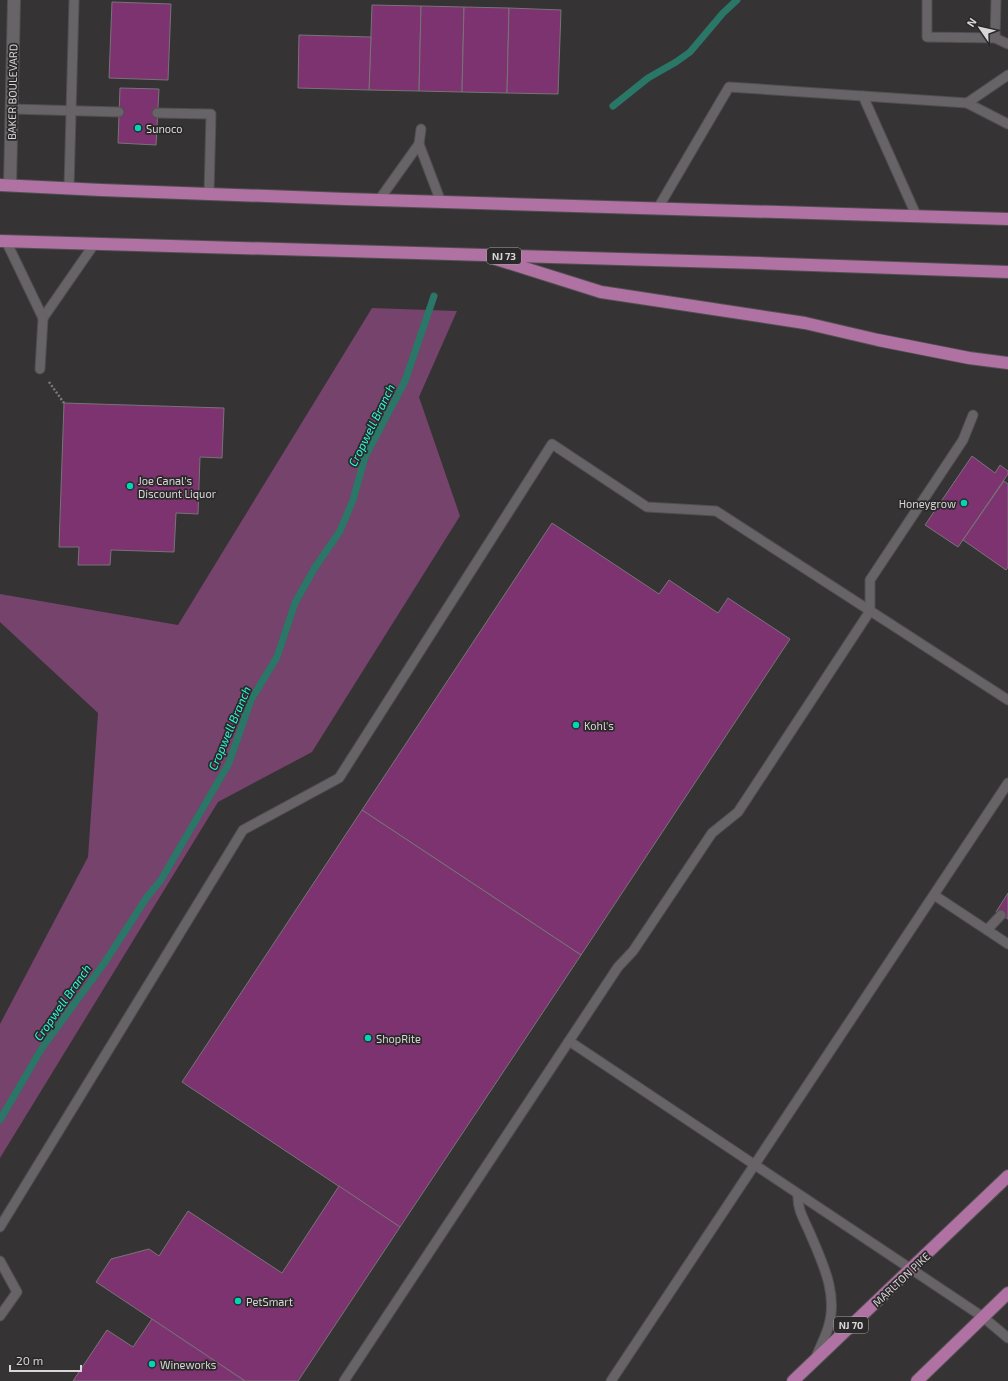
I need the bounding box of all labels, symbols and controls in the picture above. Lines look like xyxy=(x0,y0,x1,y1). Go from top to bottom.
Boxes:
north arrow xyxy=(960,8,1000,48)
text: N xyxy=(964,15,979,29)
street label: BAKER BOULEVARD xyxy=(5,44,19,140)
place label: Sunoco xyxy=(146,122,183,135)
marker: Sunoco xyxy=(133,123,143,133)
road number: NJ 73 xyxy=(487,248,521,264)
water label: Cropwell Branch xyxy=(345,382,397,468)
place label: Joe Canal's Discount Liquor xyxy=(138,474,217,500)
marker: Joe Canal's Discount Liquor xyxy=(125,481,135,491)
place label: Honeygrow xyxy=(899,497,956,510)
marker: Honeygrow xyxy=(959,498,969,508)
water label: Cropwell Branch xyxy=(205,684,253,772)
place label: Kohl's xyxy=(584,719,614,732)
marker: Kohl's xyxy=(571,720,581,730)
water label: Cropwell Branch xyxy=(31,961,94,1043)
place label: ShopRite xyxy=(376,1032,421,1045)
marker: ShopRite xyxy=(363,1033,373,1043)
street label: MARLTON PIKE xyxy=(870,1249,932,1309)
place label: PetSmart xyxy=(246,1295,293,1308)
marker: PetSmart xyxy=(233,1296,243,1306)
road number: NJ 70 xyxy=(834,1317,868,1333)
scale bar xyxy=(10,1347,81,1373)
text: 20 m xyxy=(16,1353,43,1367)
place label: Wineworks xyxy=(160,1358,217,1371)
marker: Wineworks xyxy=(147,1359,157,1369)

